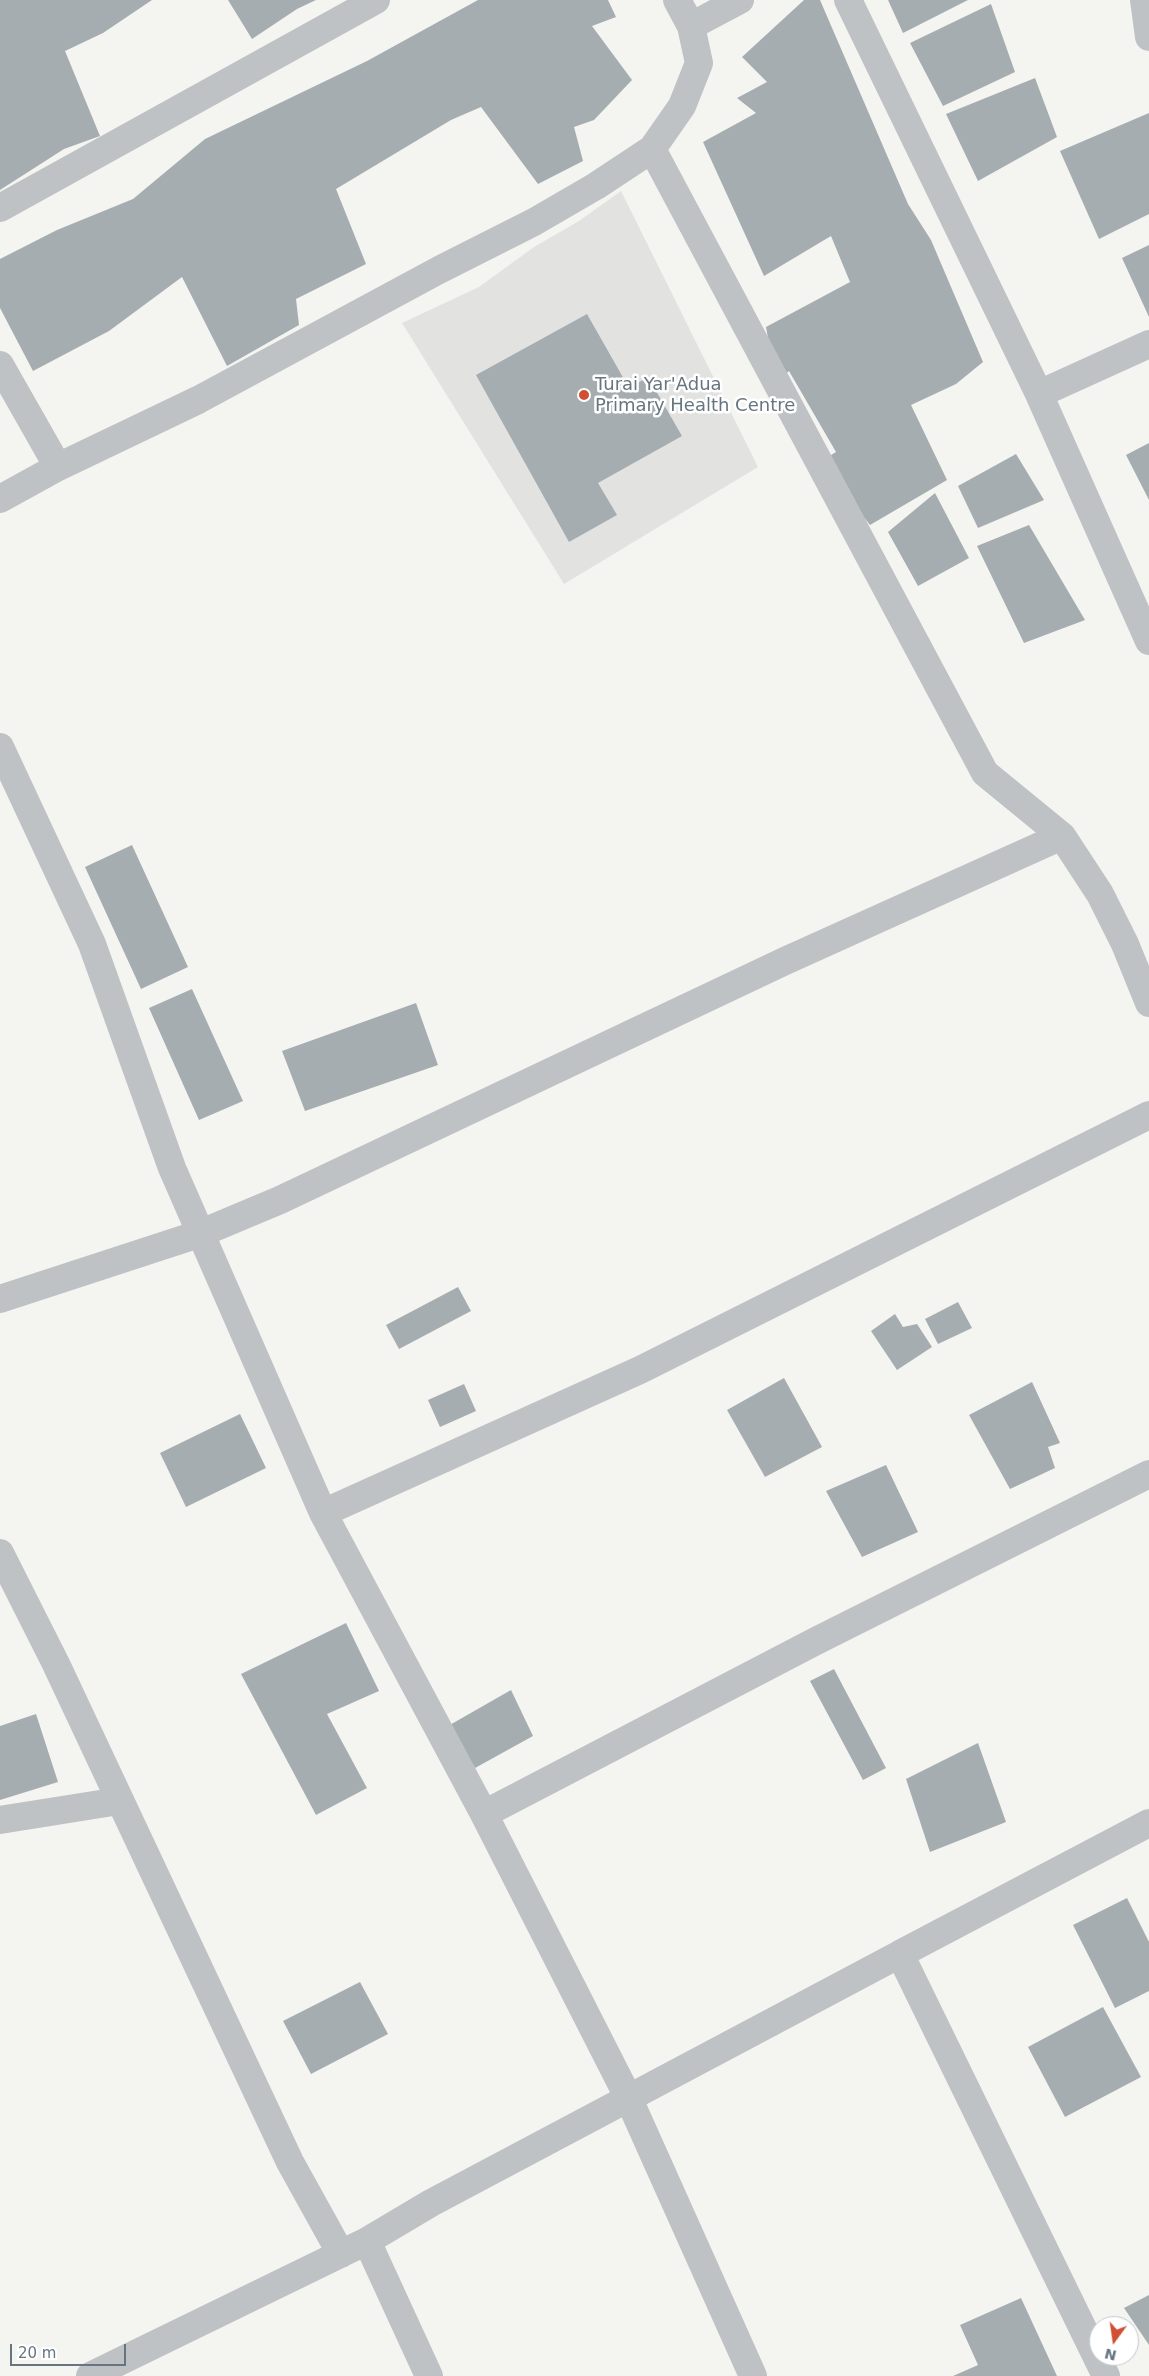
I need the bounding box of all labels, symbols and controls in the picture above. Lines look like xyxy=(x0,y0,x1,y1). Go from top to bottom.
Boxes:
place label: Turai Yar'Adua Primary Health Centre xyxy=(595,374,795,416)
marker: Turai Yar'Adua Primary Health Centre xyxy=(577,388,591,402)
north arrow xyxy=(1089,2316,1139,2366)
scale bar xyxy=(12,2334,129,2366)
text: 20 m xyxy=(18,2344,56,2362)
text: N xyxy=(1103,2345,1118,2364)

